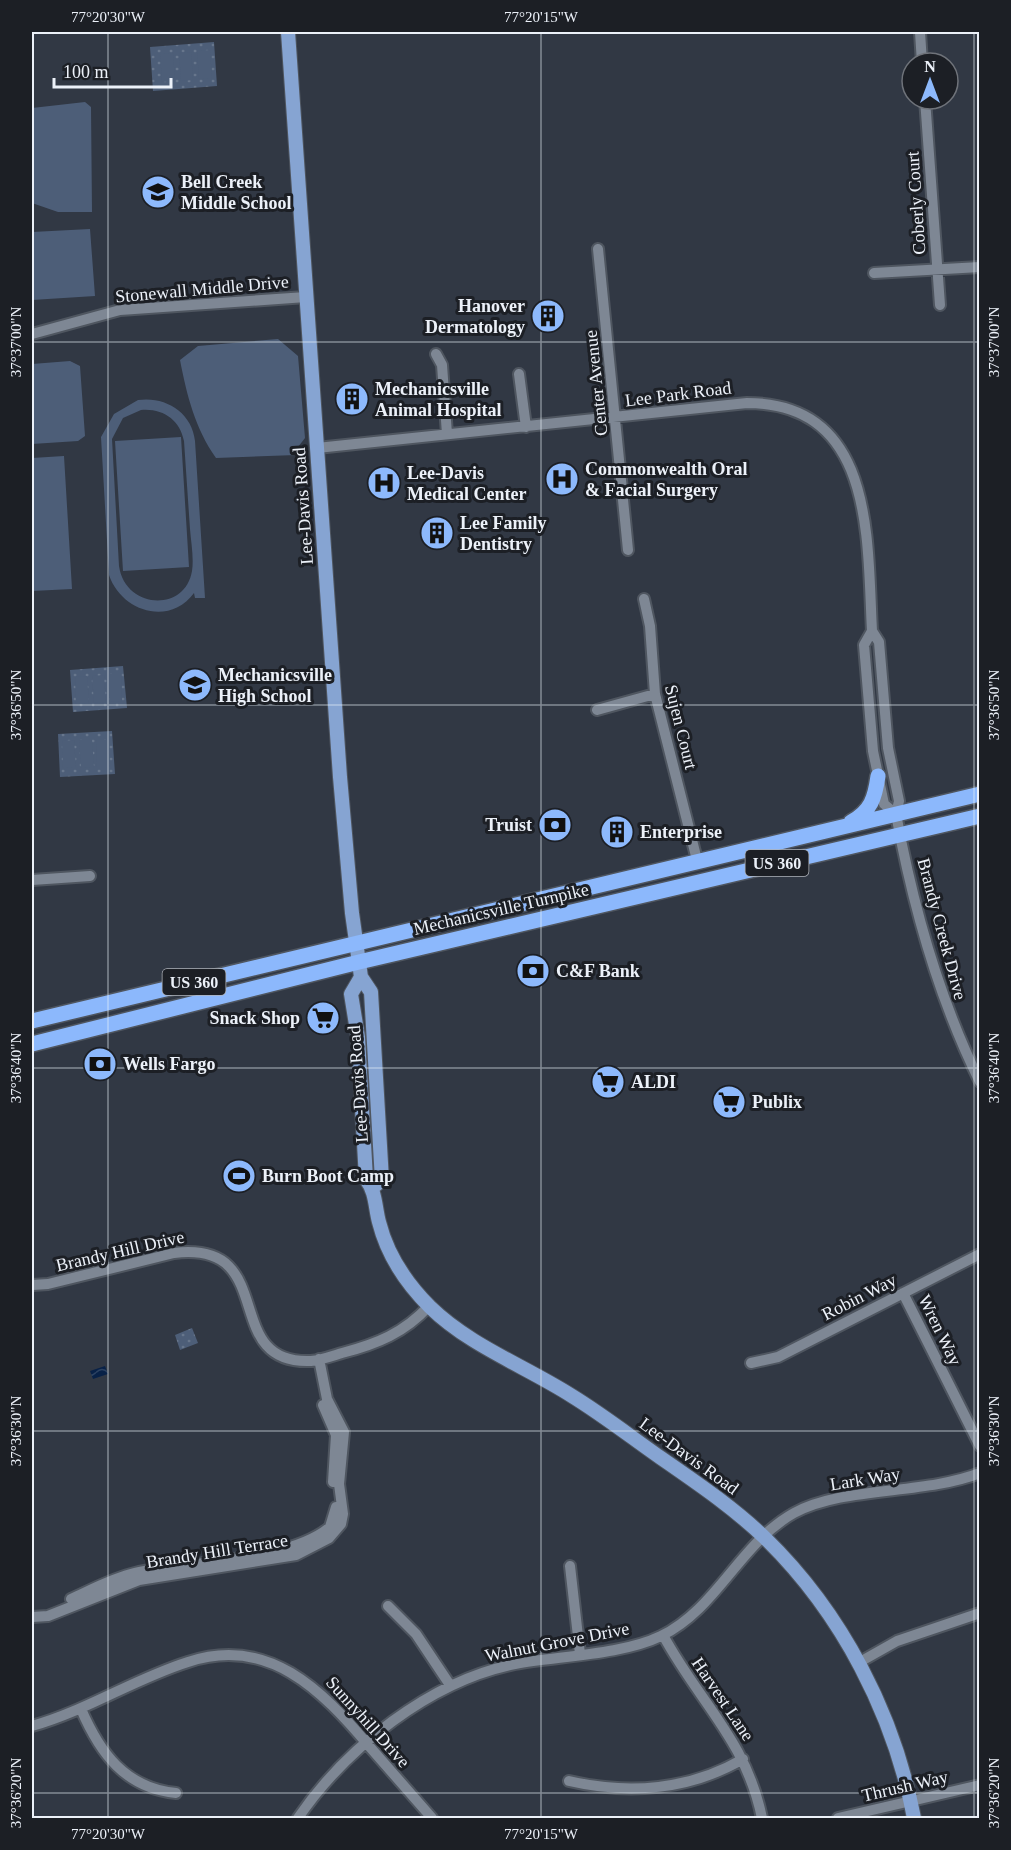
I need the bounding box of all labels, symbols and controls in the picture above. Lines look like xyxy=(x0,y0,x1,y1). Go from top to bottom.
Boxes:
text: 77°20'30"W xyxy=(71,9,146,25)
text: 77°20'15"W xyxy=(504,9,579,25)
scale bar xyxy=(54,51,171,89)
north arrow xyxy=(900,51,960,111)
text: N xyxy=(924,58,936,75)
text: 100 m xyxy=(63,62,109,82)
street label: Coberly Court xyxy=(902,151,930,255)
place label: Bell Creek Middle School xyxy=(181,172,292,213)
school or university icon: Bell Creek Middle School xyxy=(140,174,176,210)
street label: Stonewall Middle Drive xyxy=(114,271,290,307)
place label: Hanover Dermatology xyxy=(425,296,525,337)
building icon: Hanover Dermatology xyxy=(530,298,566,334)
text: 37°37'00"N xyxy=(8,307,24,377)
text: 37°37'00"N xyxy=(986,307,1002,377)
street label: Center Avenue xyxy=(581,329,611,437)
street label: Lee Park Road xyxy=(624,378,732,410)
place label: Mechanicsville Animal Hospital xyxy=(375,379,502,420)
building icon: Mechanicsville Animal Hospital xyxy=(334,381,370,417)
street label: Lee-Davis Road xyxy=(289,447,317,565)
place label: Commonwealth Oral & Facial Surgery xyxy=(585,459,747,500)
hospital icon: Commonwealth Oral & Facial Surgery xyxy=(544,461,580,497)
place label: Lee-Davis Medical Center xyxy=(407,463,526,504)
hospital icon: Lee-Davis Medical Center xyxy=(366,465,402,501)
place label: Lee Family Dentistry xyxy=(460,513,546,554)
building icon: Lee Family Dentistry xyxy=(419,515,455,551)
place label: Mechanicsville High School xyxy=(218,665,332,706)
school or university icon: Mechanicsville High School xyxy=(177,667,213,703)
text: 37°36'50"N xyxy=(8,670,24,740)
text: 37°36'50"N xyxy=(986,670,1002,740)
street label: Sujen Court xyxy=(661,683,701,771)
bank icon: Truist xyxy=(537,807,573,843)
building icon: Enterprise xyxy=(599,814,635,850)
place label: Truist xyxy=(485,815,532,835)
place label: Enterprise xyxy=(640,822,722,842)
road number: US 360 xyxy=(746,850,808,876)
street label: Brandy Creek Drive xyxy=(913,856,971,1002)
street label: Mechanicsville Turnpike xyxy=(411,879,591,939)
bank icon: C&F Bank xyxy=(515,953,551,989)
place label: C&F Bank xyxy=(556,961,640,981)
road number: US 360 xyxy=(162,969,226,995)
supermarket icon: Snack Shop xyxy=(305,1000,341,1036)
place label: Snack Shop xyxy=(209,1008,300,1028)
street label: Lee-Davis Road xyxy=(344,1025,372,1143)
text: 37°36'40"N xyxy=(8,1033,24,1103)
text: 37°36'40"N xyxy=(986,1033,1002,1103)
bank icon: Wells Fargo xyxy=(82,1046,118,1082)
place label: Wells Fargo xyxy=(123,1054,216,1074)
supermarket icon: ALDI xyxy=(590,1064,626,1100)
place label: ALDI xyxy=(631,1072,676,1092)
supermarket icon: Publix xyxy=(711,1084,747,1120)
place label: Publix xyxy=(752,1092,802,1112)
sports icon: Burn Boot Camp xyxy=(221,1158,257,1194)
place label: Burn Boot Camp xyxy=(262,1166,394,1186)
street label: Brandy Hill Drive xyxy=(54,1227,186,1275)
street label: Robin Way xyxy=(818,1270,900,1324)
street label: Wren Way xyxy=(914,1291,966,1369)
text: 37°36'30"N xyxy=(8,1396,24,1466)
text: 37°36'30"N xyxy=(986,1396,1002,1466)
street label: Lee-Davis Road xyxy=(636,1413,742,1499)
street label: Lark Way xyxy=(829,1464,901,1494)
street label: Brandy Hill Terrace xyxy=(145,1530,289,1572)
street label: Walnut Grove Drive xyxy=(483,1618,631,1666)
street label: Harvest Lane xyxy=(688,1653,758,1745)
street label: Sunnyhill Drive xyxy=(322,1672,414,1772)
text: 37°36'20"N xyxy=(8,1758,24,1828)
text: 37°36'20"N xyxy=(986,1758,1002,1828)
street label: Thrush Way xyxy=(860,1766,950,1806)
text: 77°20'30"W xyxy=(71,1826,146,1842)
text: 77°20'15"W xyxy=(504,1826,579,1842)

